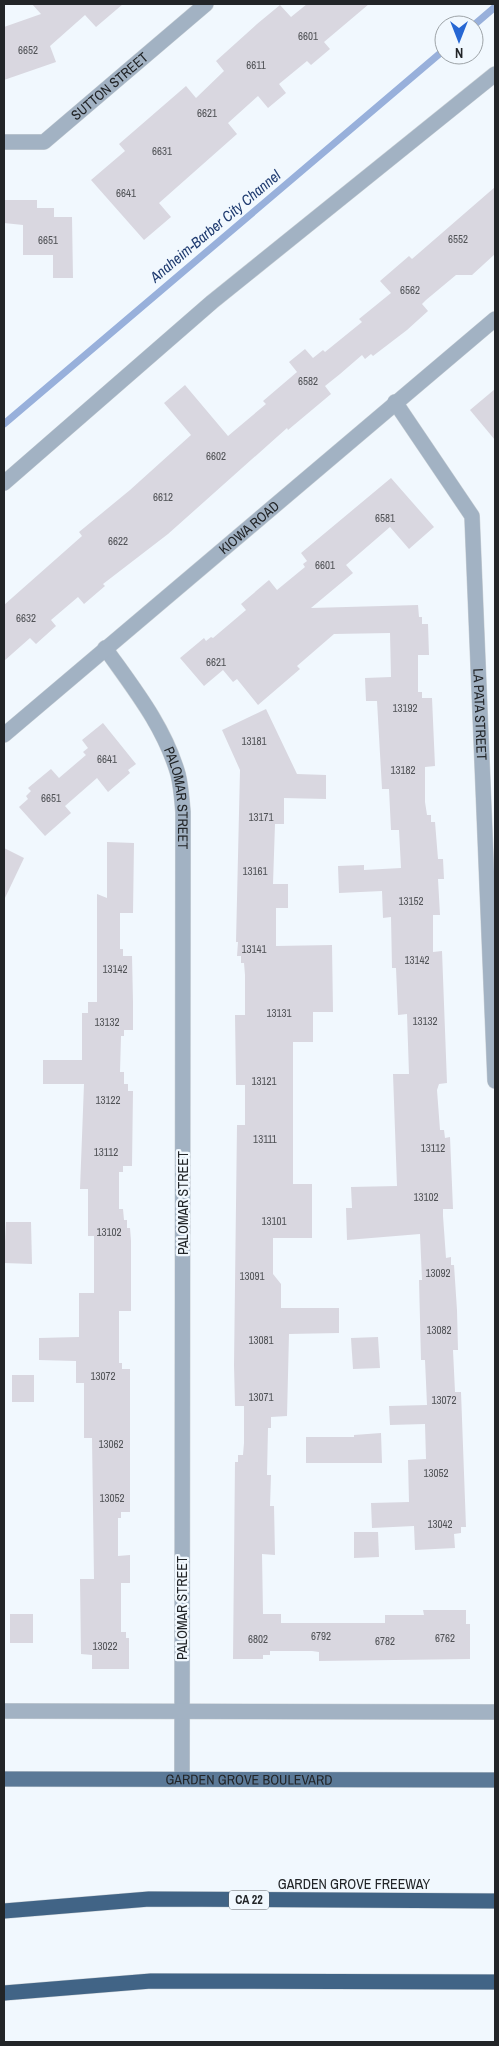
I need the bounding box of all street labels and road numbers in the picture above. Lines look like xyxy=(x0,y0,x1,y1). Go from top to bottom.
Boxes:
street label: SUTTON STREET xyxy=(67,48,152,124)
street label: KIOWA ROAD xyxy=(215,497,283,558)
street label: LA PATA STREET xyxy=(469,668,491,761)
street label: PALOMAR STREET xyxy=(160,744,192,849)
street label: PALOMAR STREET xyxy=(174,1151,192,1255)
street label: PALOMAR STREET xyxy=(173,1556,191,1660)
street label: GARDEN GROVE BOULEVARD xyxy=(165,1770,333,1789)
street label: GARDEN GROVE FREEWAY xyxy=(278,1875,431,1893)
road number: CA 22 xyxy=(229,1890,269,1910)

